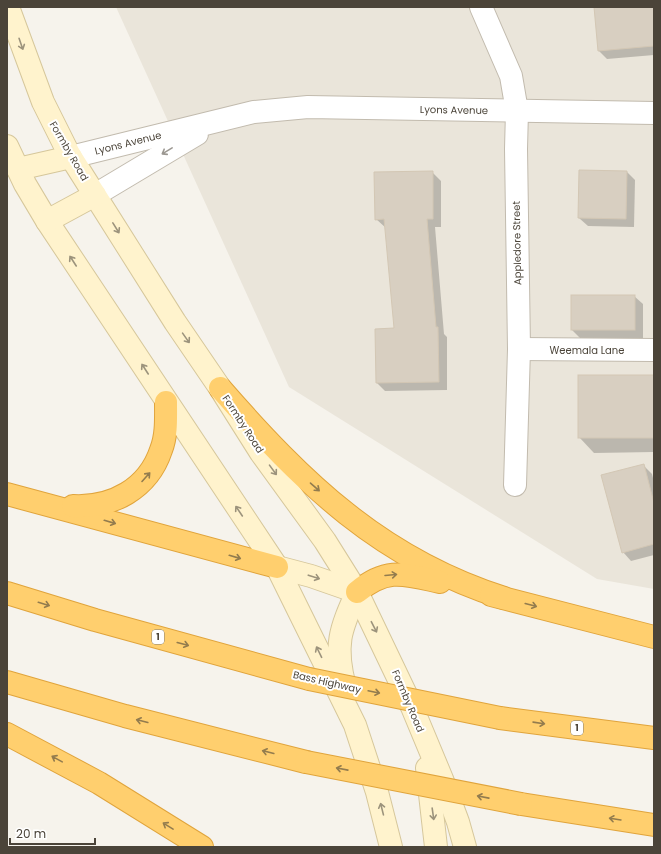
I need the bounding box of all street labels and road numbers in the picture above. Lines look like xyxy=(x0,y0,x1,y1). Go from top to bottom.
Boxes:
street label: Lyons Avenue xyxy=(420,102,488,118)
street label: Formby Road xyxy=(46,118,92,184)
street label: Lyons Avenue xyxy=(93,127,163,159)
street label: Appledore Street xyxy=(509,201,525,285)
street label: Weemala Lane xyxy=(550,343,624,358)
street label: Formby Road xyxy=(219,392,267,456)
road number: 1 xyxy=(152,630,164,644)
street label: Bass Highway xyxy=(292,667,363,697)
street label: Formby Road xyxy=(388,667,428,735)
road number: 1 xyxy=(571,721,583,735)

